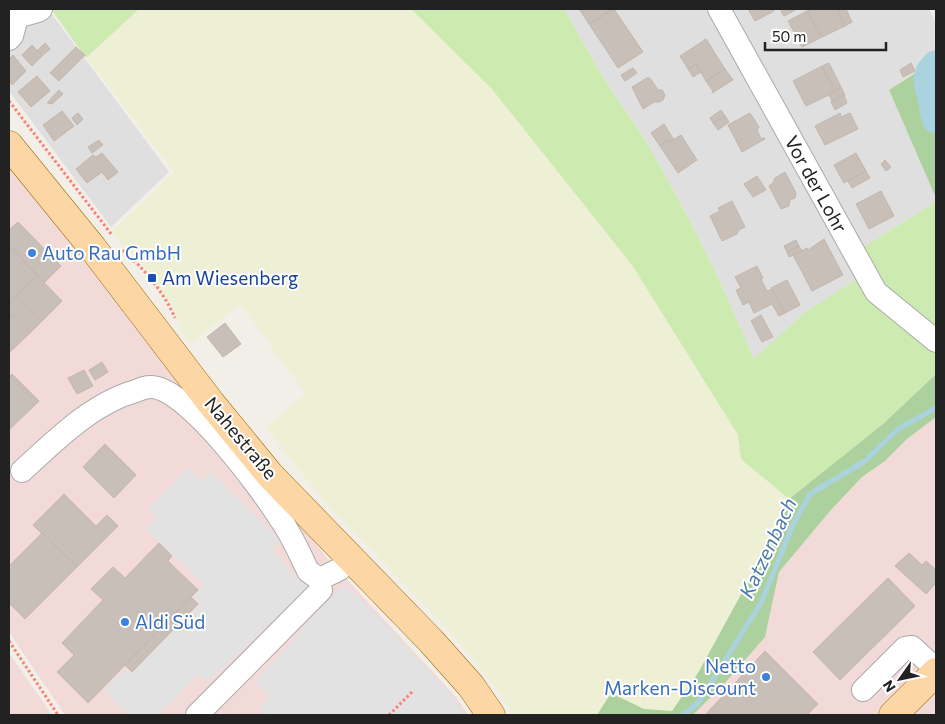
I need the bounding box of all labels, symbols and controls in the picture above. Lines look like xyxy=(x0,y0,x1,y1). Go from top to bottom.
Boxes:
scale bar xyxy=(765,20,886,52)
text: 50 m xyxy=(772,27,806,45)
street label: Vor der Lohr xyxy=(780,131,853,237)
place label: Auto Rau GmbH xyxy=(42,241,181,264)
marker: Auto Rau GmbH xyxy=(26,247,38,259)
place label: Am Wiesenberg xyxy=(162,266,298,289)
marker: Am Wiesenberg xyxy=(146,272,158,284)
street label: Nahestraße xyxy=(200,392,282,484)
water label: Katzenbach xyxy=(733,494,801,601)
place label: Aldi Süd xyxy=(135,610,205,633)
marker: Aldi Süd xyxy=(119,616,131,628)
place label: Netto Marken-Discount xyxy=(604,654,756,699)
north arrow xyxy=(875,654,925,704)
marker: Netto Marken-Discount xyxy=(760,671,772,683)
text: N xyxy=(879,677,899,695)

